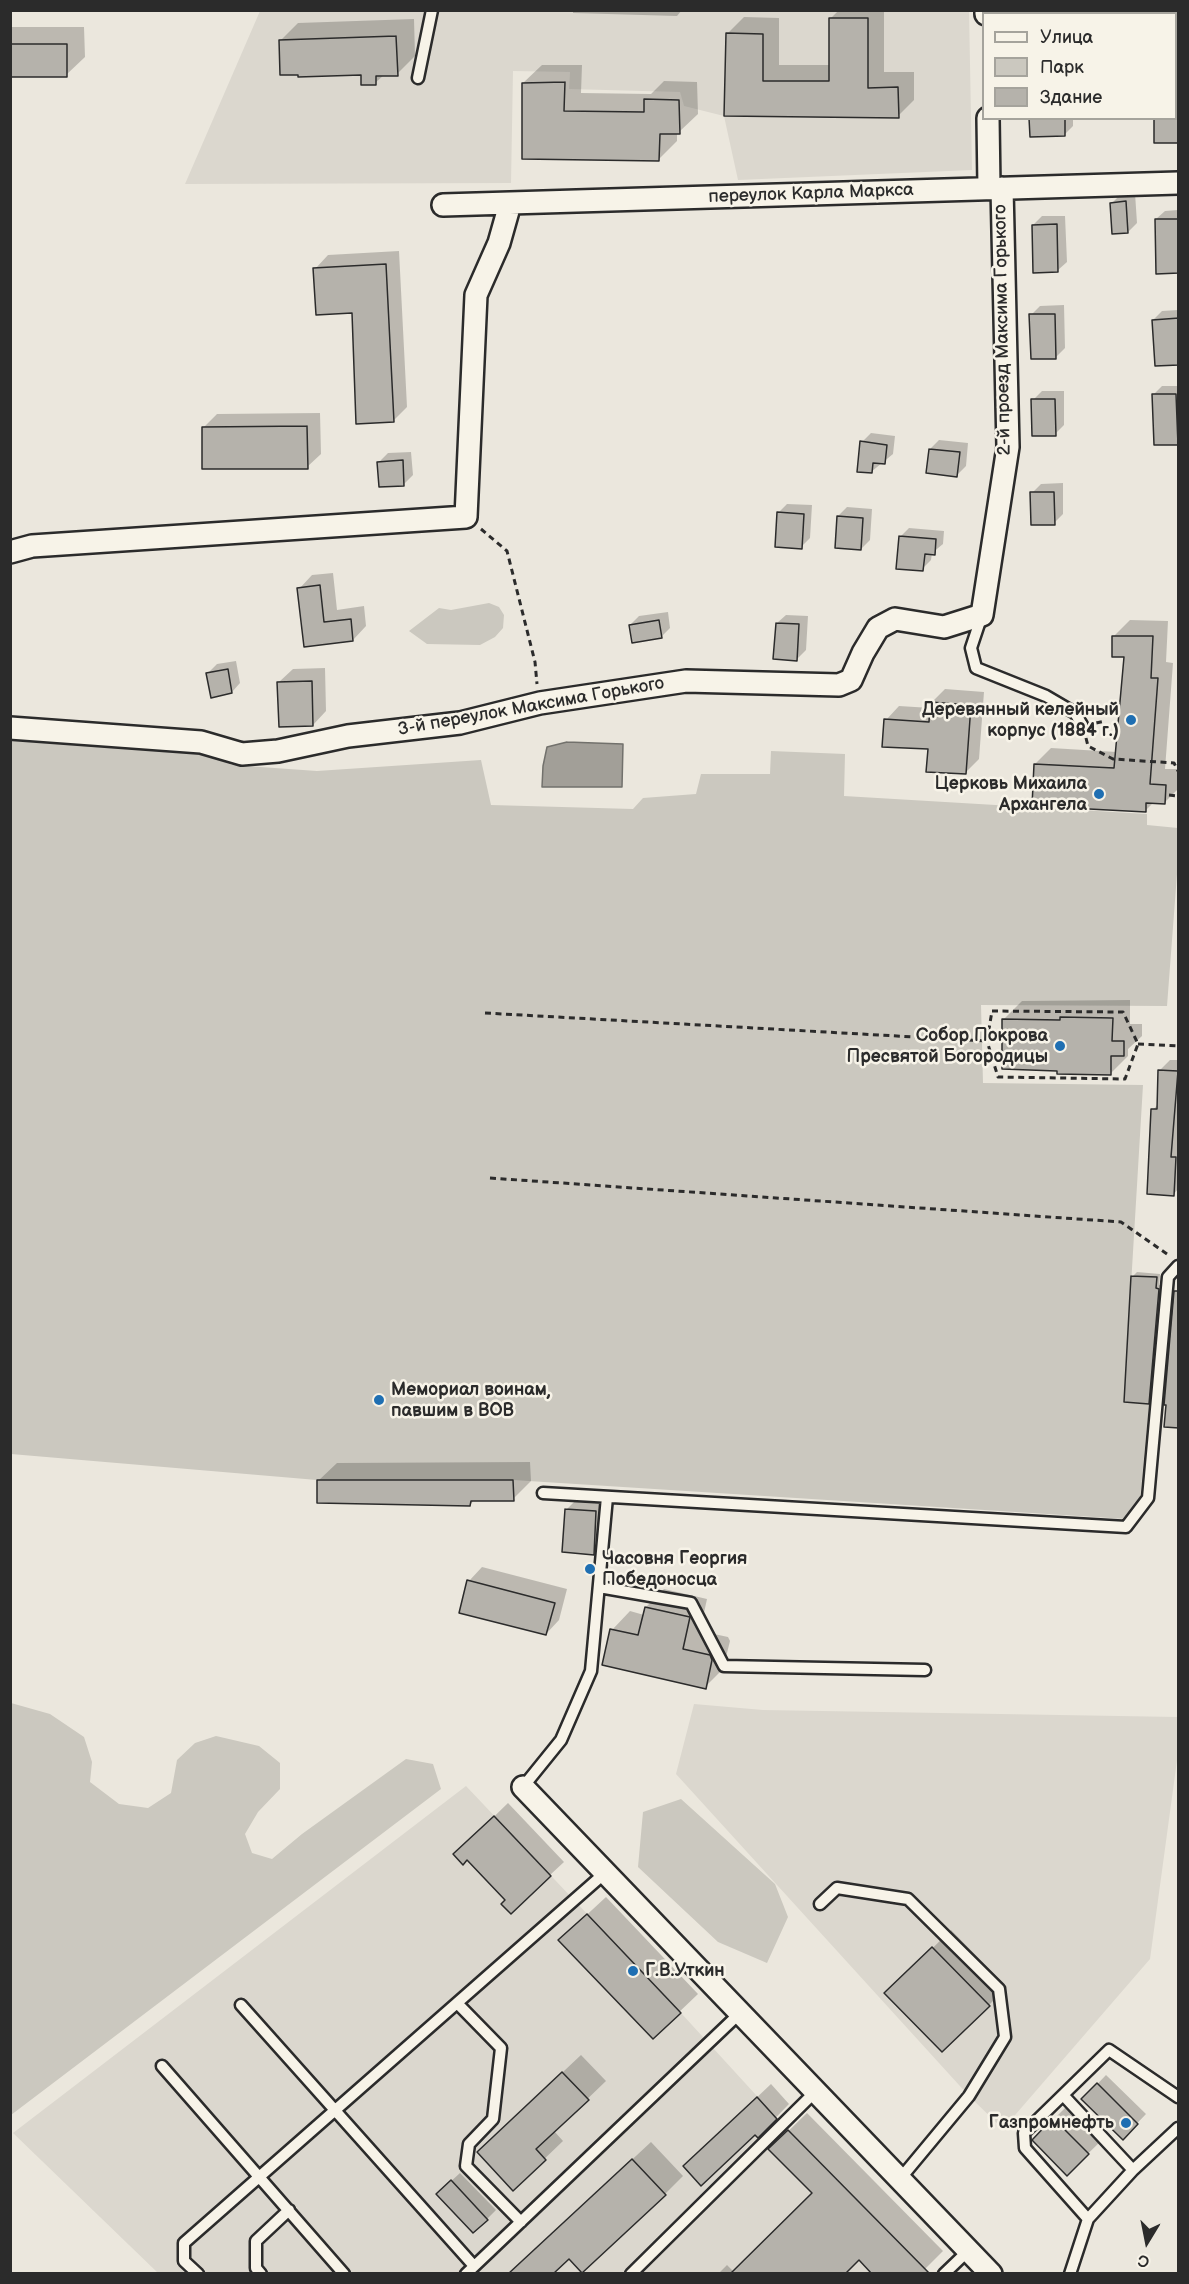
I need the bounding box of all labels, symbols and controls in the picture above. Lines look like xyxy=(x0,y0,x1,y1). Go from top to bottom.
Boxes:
legend xyxy=(982,12,1177,120)
text: Улица xyxy=(1040,27,1093,48)
text: Парк xyxy=(1040,57,1084,78)
text: Здание xyxy=(1040,87,1102,108)
street label: переулок Карла Маркса xyxy=(708,180,914,208)
street label: 2-й проезд Максима Горького xyxy=(990,204,1016,456)
street label: 3-й переулок Максима Горького xyxy=(396,673,666,741)
place label: Деревянный келейный корпус (1884 г.) xyxy=(922,699,1119,742)
marker: Деревянный келейный корпус (1884 г.) xyxy=(1124,713,1138,727)
place label: Церковь Михаила Архангела xyxy=(935,773,1087,816)
marker: Церковь Михаила Архангела xyxy=(1092,787,1106,801)
place label: Собор Покрова Пресвятой Богородицы xyxy=(846,1025,1048,1068)
marker: Собор Покрова Пресвятой Богородицы xyxy=(1053,1039,1067,1053)
place label: Мемориал воинам, павшим в ВОВ xyxy=(391,1379,551,1422)
marker: Мемориал воинам, павшим в ВОВ xyxy=(372,1393,386,1407)
place label: Часовня Георгия Победоносца xyxy=(602,1548,747,1590)
marker: Часовня Георгия Победоносца xyxy=(583,1562,597,1576)
place label: Г.В.Уткин xyxy=(645,1960,725,1982)
marker: Г.В.Уткин xyxy=(626,1964,640,1978)
place label: Газпромнефть xyxy=(989,2112,1114,2134)
marker: Газпромнефть xyxy=(1119,2116,1133,2130)
north arrow xyxy=(1117,2212,1177,2272)
text: С xyxy=(1137,2250,1151,2271)

